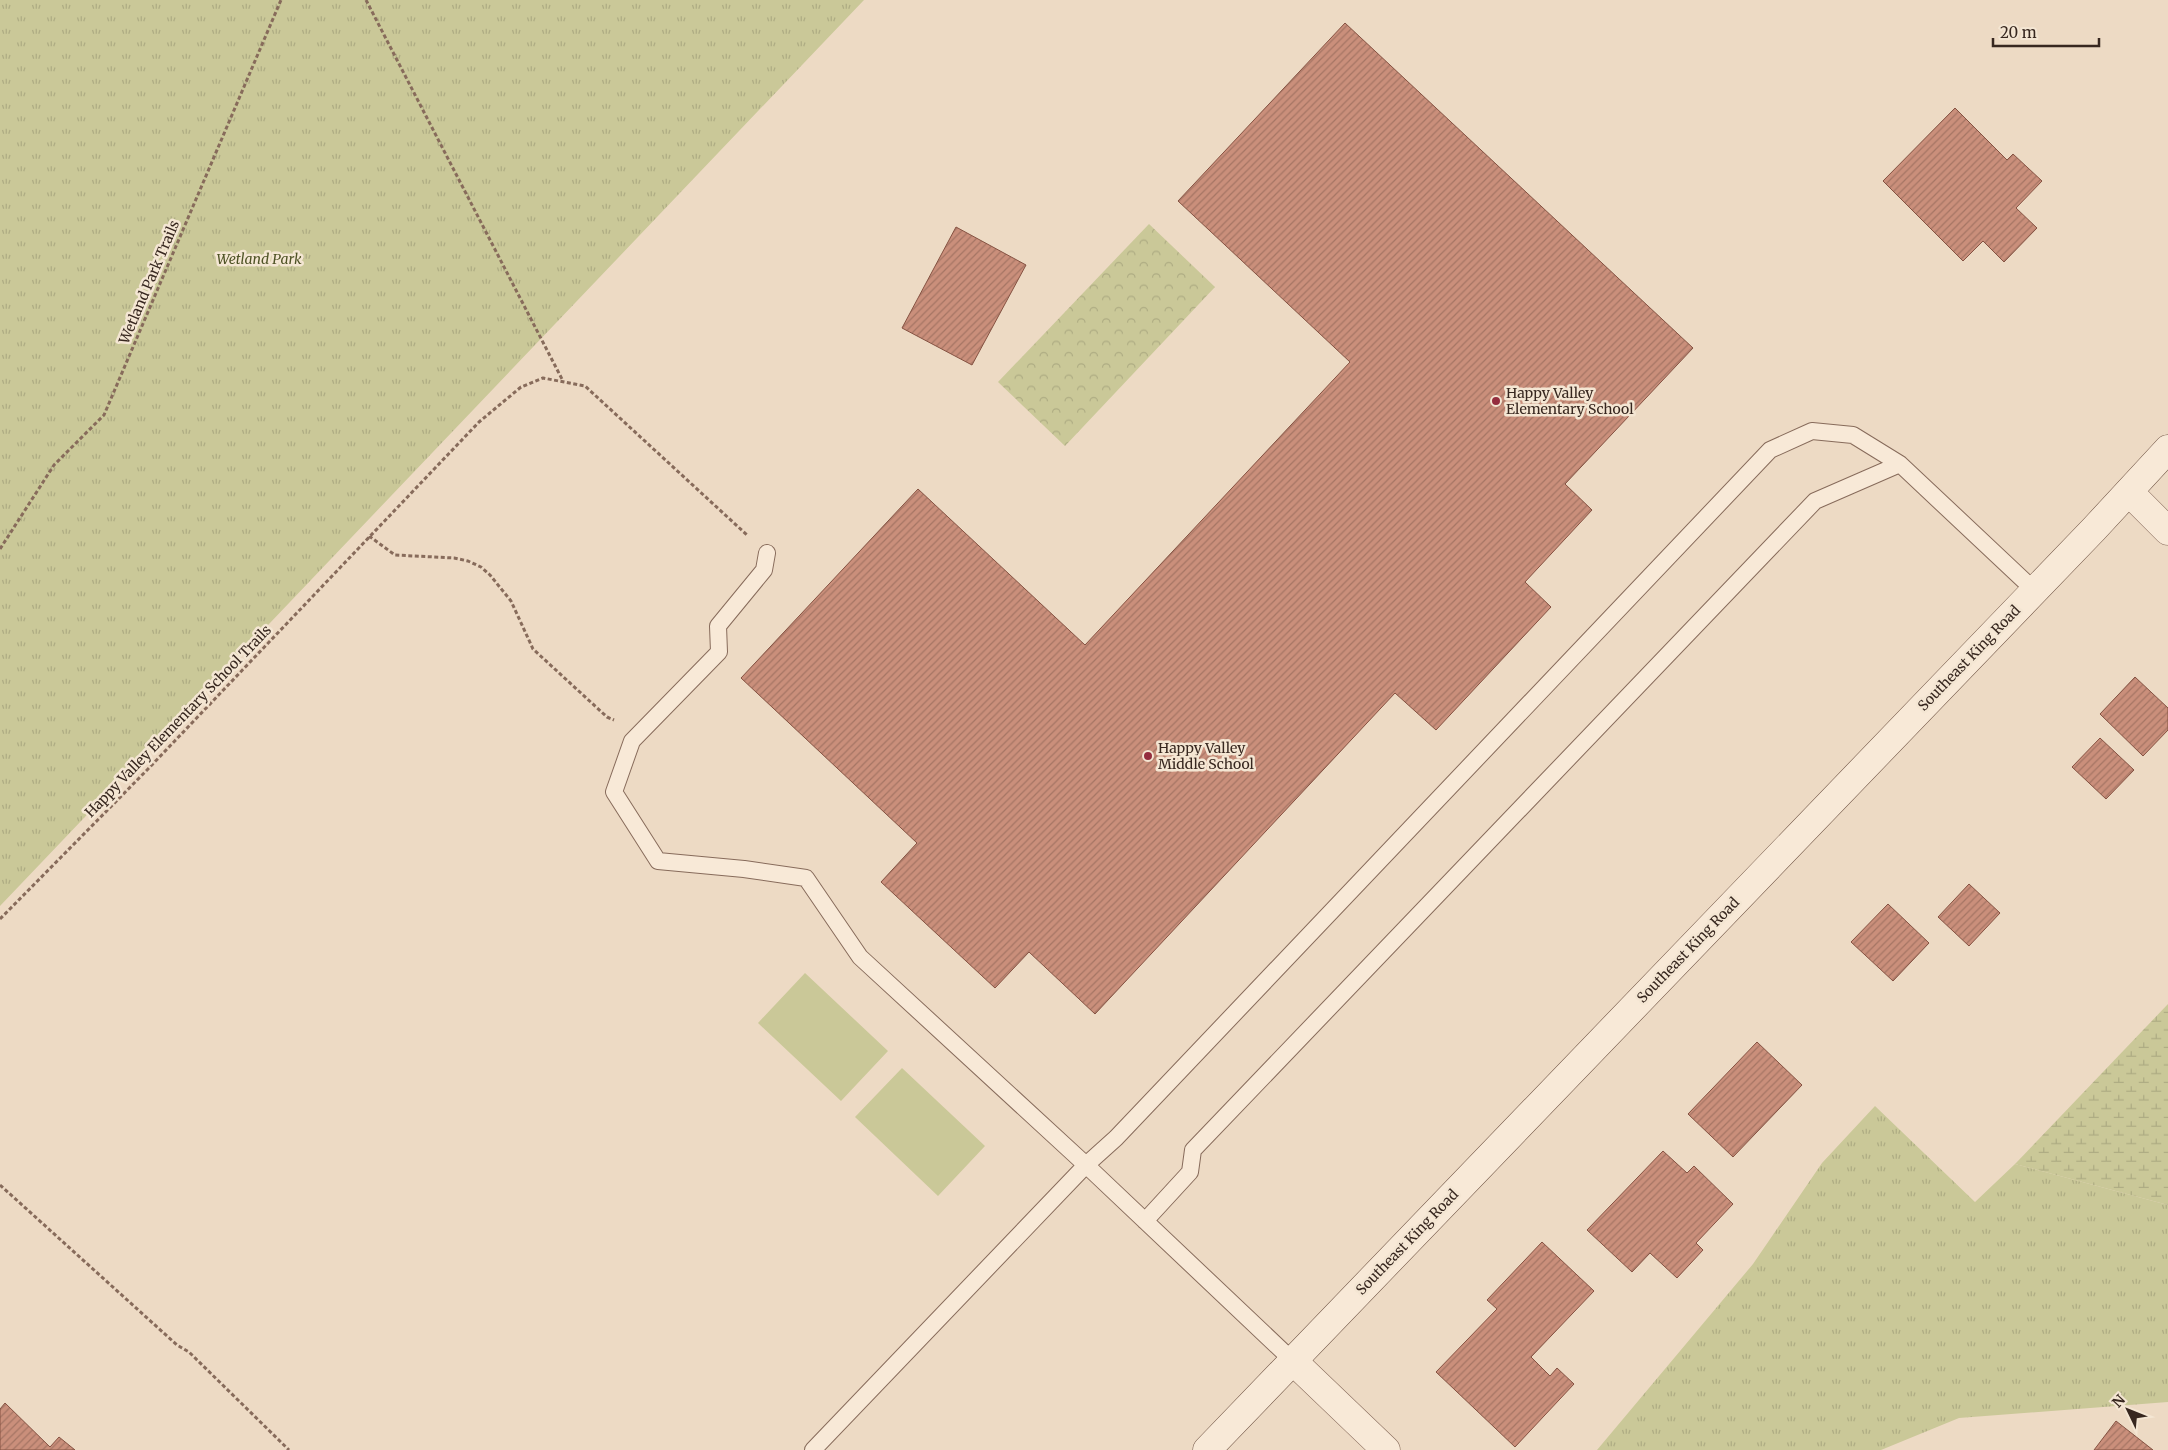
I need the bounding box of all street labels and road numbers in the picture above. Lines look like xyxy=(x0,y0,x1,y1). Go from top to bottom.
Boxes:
street label: Wetland Park Trails xyxy=(114,217,183,347)
street label: Southeast King Road xyxy=(1914,601,2024,715)
street label: Happy Valley Elementary School Trails xyxy=(81,621,275,821)
street label: Southeast King Road xyxy=(1633,893,1743,1007)
street label: Southeast King Road xyxy=(1352,1185,1462,1299)

